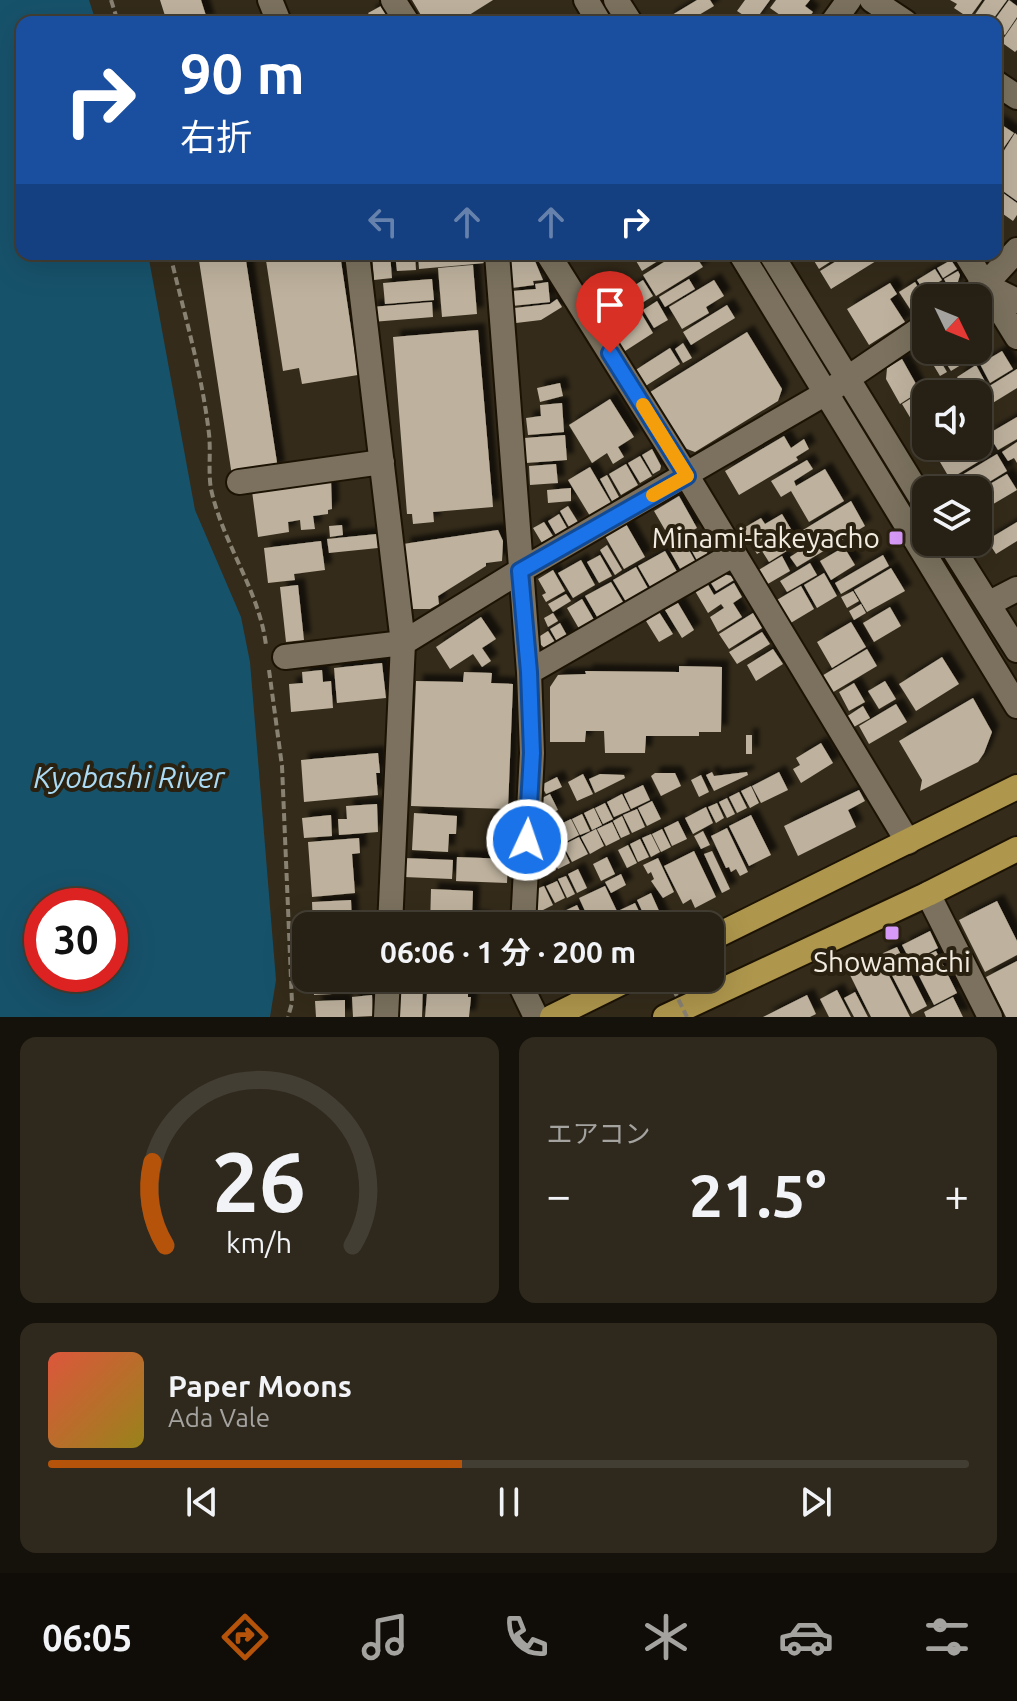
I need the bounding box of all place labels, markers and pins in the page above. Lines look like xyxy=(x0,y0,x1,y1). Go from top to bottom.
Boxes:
pin xyxy=(576,271,644,353)
place label: Minami-takeyacho xyxy=(652,522,880,553)
marker: Minami-takeyacho xyxy=(887,529,905,547)
marker: Showamachi xyxy=(883,924,901,942)
place label: Showamachi xyxy=(813,946,971,977)

